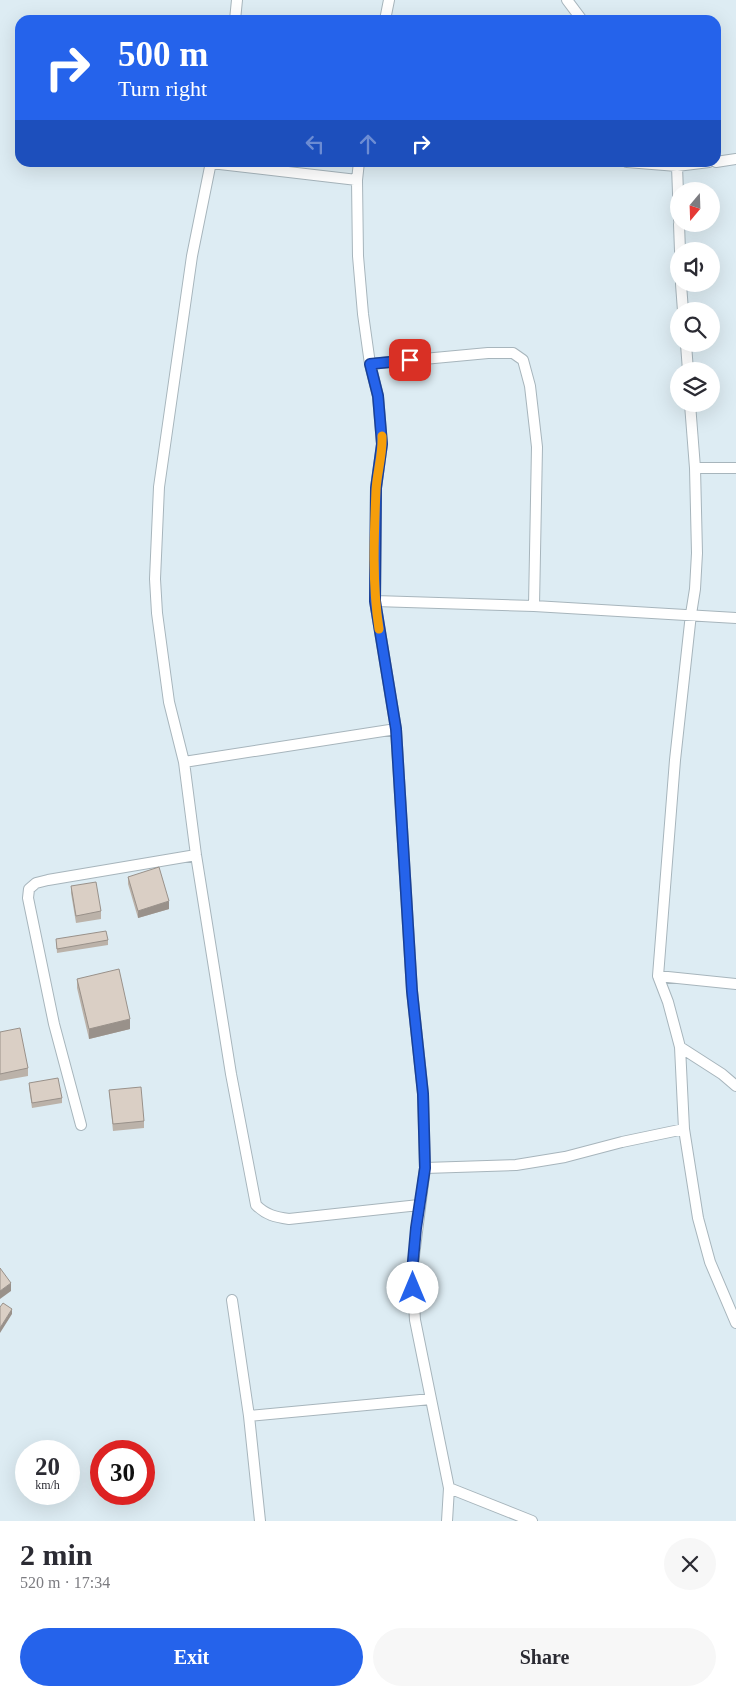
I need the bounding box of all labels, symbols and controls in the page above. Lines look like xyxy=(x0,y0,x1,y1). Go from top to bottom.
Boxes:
icon: right xyxy=(35,35,100,100)
text: 500 m xyxy=(118,35,208,74)
text: Turn right xyxy=(118,76,207,101)
icon: left xyxy=(301,130,329,158)
icon: ahead xyxy=(354,130,382,158)
icon: right xyxy=(407,130,435,158)
north arrow xyxy=(670,182,720,232)
map controls xyxy=(670,182,720,412)
button: sound xyxy=(670,242,720,292)
button: search xyxy=(670,302,720,352)
pin xyxy=(389,339,431,381)
icon: arrive xyxy=(396,346,424,374)
button: layers xyxy=(670,362,720,412)
position arrow xyxy=(386,1261,438,1313)
speed limit sign: 30 xyxy=(90,1440,155,1505)
text: 20 xyxy=(35,1453,60,1480)
text: km/h xyxy=(35,1478,60,1492)
text: 2 min xyxy=(20,1538,93,1571)
button: close xyxy=(664,1538,716,1590)
text: 520 m · 17:34 xyxy=(20,1574,110,1591)
button: Exit xyxy=(20,1628,363,1686)
button: Share xyxy=(373,1628,716,1686)

